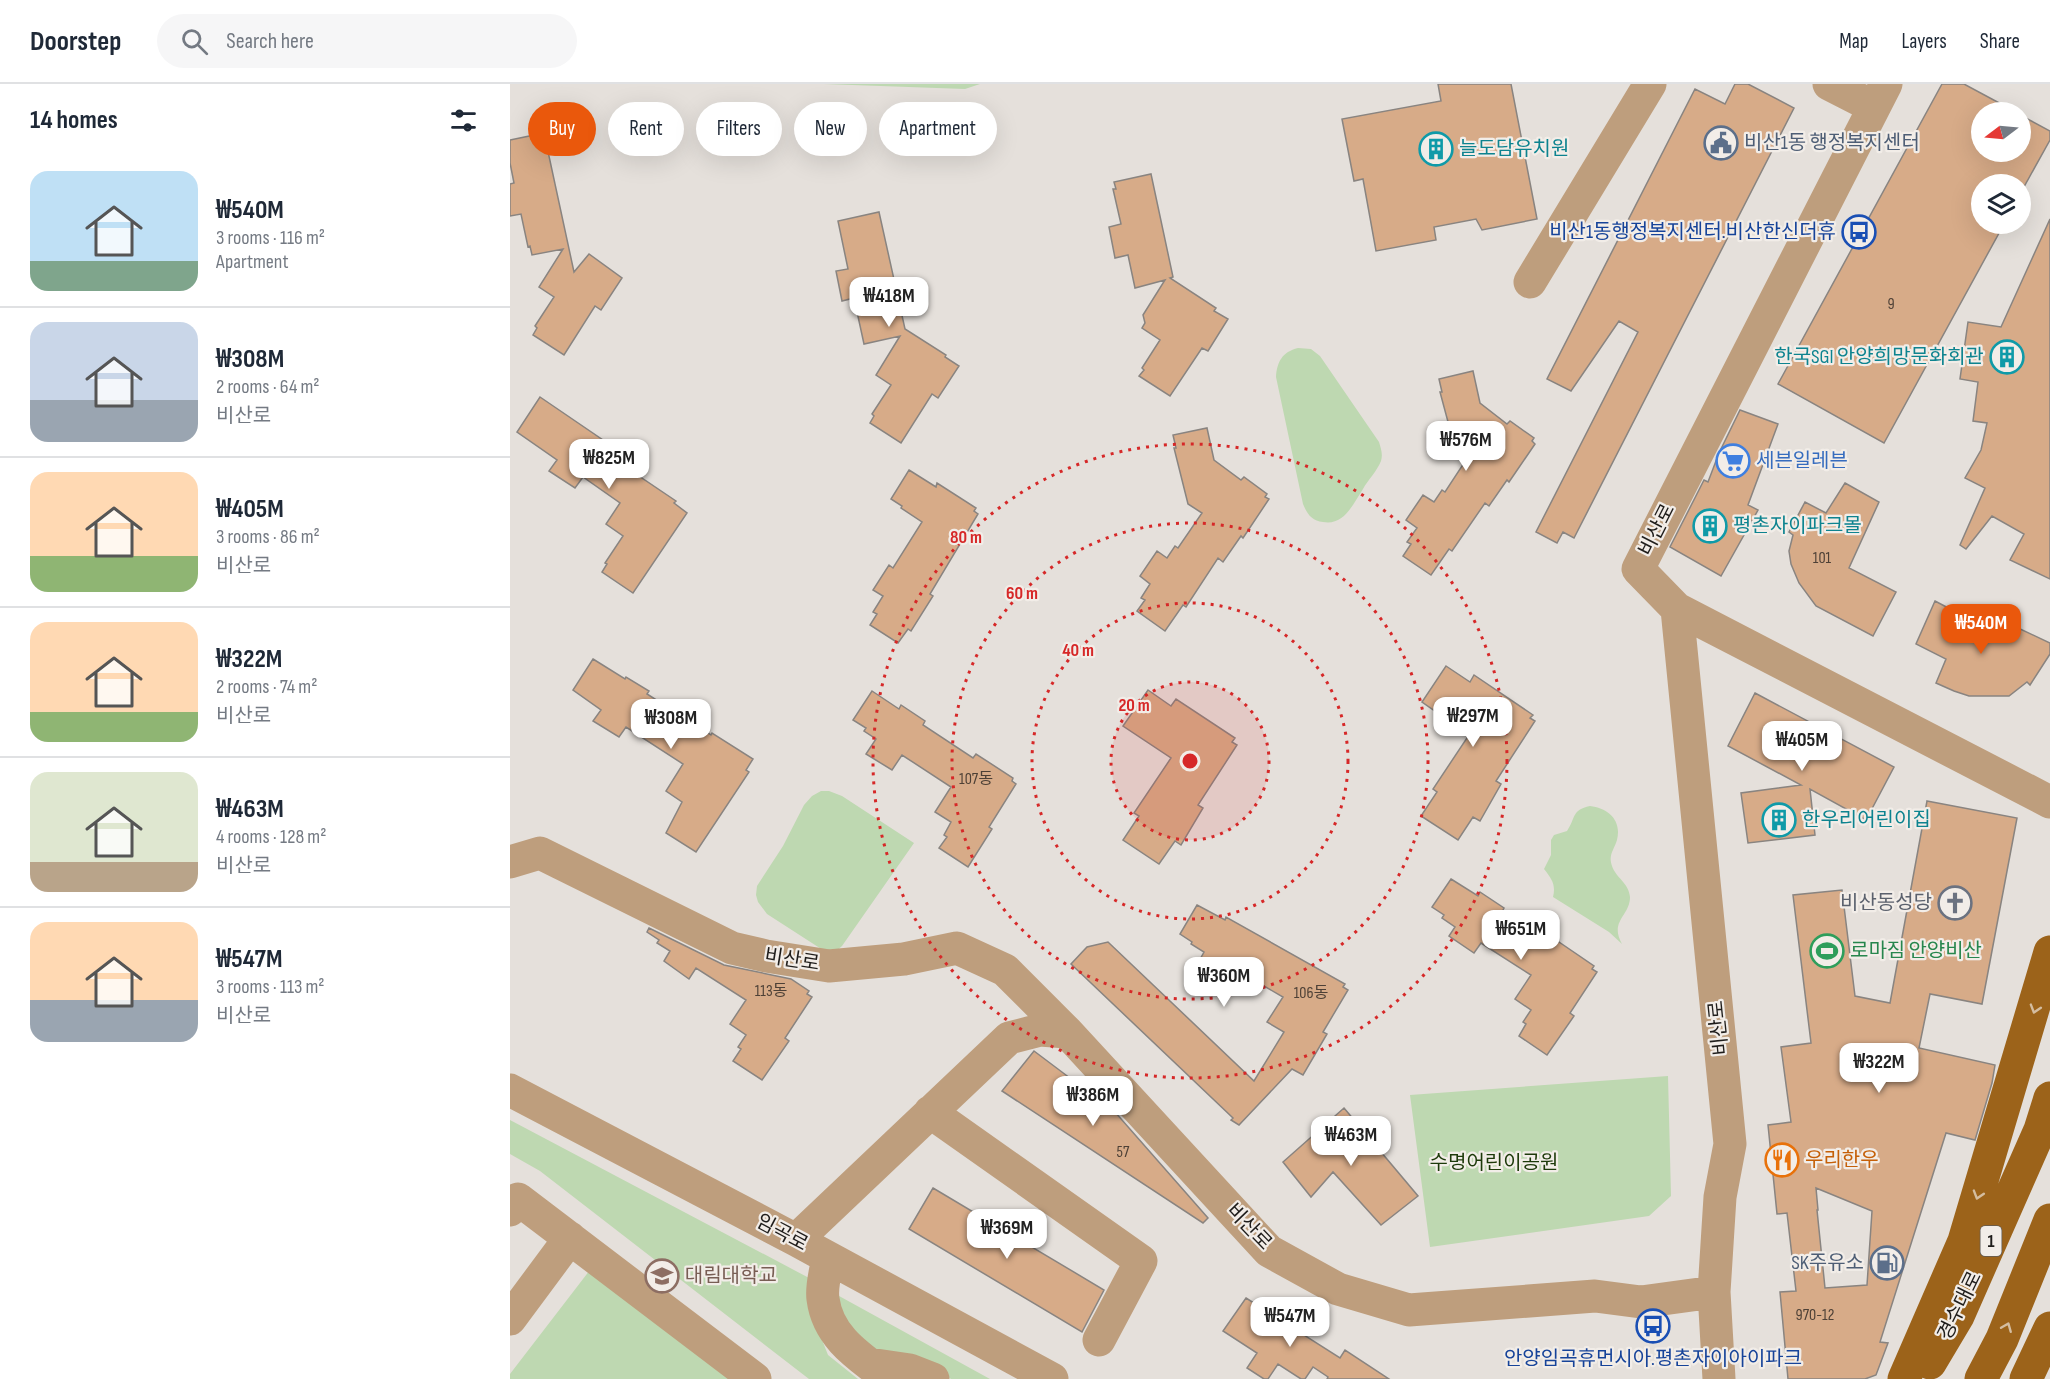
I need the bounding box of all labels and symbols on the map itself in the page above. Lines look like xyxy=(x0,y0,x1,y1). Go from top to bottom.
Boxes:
north arrow xyxy=(1971,102,2031,162)
public building icon: 비산1동 행정복지센터 xyxy=(1703,125,1739,161)
building icon: 늘도담유치원 xyxy=(1418,131,1454,167)
place label: 비산1동 행정복지센터 xyxy=(1744,131,1920,155)
place label: 늘도담유치원 xyxy=(1459,137,1569,161)
bus stop icon: 비산1동행정복지센터.비산한신더휴 xyxy=(1841,214,1877,250)
place label: 비산1동행정복지센터.비산한신더휴 xyxy=(1549,220,1836,244)
pin: ₩418M xyxy=(847,277,931,328)
house number: 9 xyxy=(1887,295,1895,314)
building icon: 한국SGI 안양희망문화회관 xyxy=(1989,339,2025,375)
place label: 한국SGI 안양희망문화회관 xyxy=(1774,345,1984,369)
pin: ₩576M xyxy=(1424,421,1508,472)
pin: ₩825M xyxy=(567,439,651,490)
supermarket icon: 세븐일레븐 xyxy=(1715,443,1751,479)
place label: 세븐일레븐 xyxy=(1756,449,1848,473)
street label: 비산로 xyxy=(1634,500,1680,560)
building icon: 평촌자이파크몰 xyxy=(1692,508,1728,544)
place label: 평촌자이파크몰 xyxy=(1733,514,1862,538)
text: 80 m xyxy=(950,527,982,548)
house number: 101 xyxy=(1813,549,1832,568)
text: 60 m xyxy=(1006,583,1038,604)
pin: ₩540M xyxy=(1939,604,2023,655)
text: 40 m xyxy=(1062,640,1094,661)
text: 20 m xyxy=(1118,695,1150,716)
pin: ₩297M xyxy=(1431,697,1515,748)
pin: ₩308M xyxy=(629,699,713,750)
pin: ₩405M xyxy=(1760,721,1844,772)
centre of rings xyxy=(1180,751,1200,771)
house number: 107동 xyxy=(959,770,993,789)
building icon: 한우리어린이집 xyxy=(1761,802,1797,838)
place label: 한우리어린이집 xyxy=(1802,808,1931,832)
church icon: 비산동성당 xyxy=(1937,885,1973,921)
place label: 비산동성당 xyxy=(1840,891,1932,915)
pin: ₩651M xyxy=(1479,910,1563,961)
sports icon: 로마짐 안양비산 xyxy=(1809,933,1845,969)
place label: 로마짐 안양비산 xyxy=(1850,939,1982,963)
street label: 비산로 xyxy=(763,944,821,976)
pin: ₩360M xyxy=(1182,957,1266,1008)
house number: 113동 xyxy=(755,982,788,1001)
house number: 106동 xyxy=(1294,984,1329,1003)
street label: 비산로 xyxy=(1704,999,1734,1057)
one-way arrow xyxy=(2030,1003,2042,1014)
pin: ₩322M xyxy=(1837,1043,1921,1094)
pin: ₩386M xyxy=(1051,1076,1135,1127)
pin: ₩463M xyxy=(1309,1116,1393,1167)
restaurant icon: 우리한우 xyxy=(1764,1142,1800,1178)
house number: 57 xyxy=(1117,1143,1130,1162)
place label: 우리한우 xyxy=(1805,1148,1879,1172)
park label: 수명어린이공원 xyxy=(1430,1151,1558,1175)
one-way arrow xyxy=(1973,1189,1985,1200)
street label: 비산로 xyxy=(1221,1199,1277,1255)
street label: 임곡로 xyxy=(752,1209,812,1257)
pin: ₩369M xyxy=(965,1209,1049,1260)
road number: 1 xyxy=(1980,1226,2002,1256)
fuel station icon: SK주유소 xyxy=(1869,1245,1905,1281)
place label: SK주유소 xyxy=(1791,1251,1864,1275)
school or university icon: 대림대학교 xyxy=(644,1258,680,1294)
place label: 대림대학교 xyxy=(685,1264,777,1288)
street label: 경수대로 xyxy=(1933,1268,1987,1344)
pin: ₩547M xyxy=(1248,1297,1332,1348)
house number: 970-12 xyxy=(1796,1306,1834,1325)
bus stop icon: 안양임곡휴먼시아.평촌자이아이파크 xyxy=(1635,1308,1671,1344)
one-way arrow xyxy=(2000,1322,2012,1333)
place label: 안양임곡휴먼시아.평촌자이아이파크 xyxy=(1504,1347,1802,1371)

